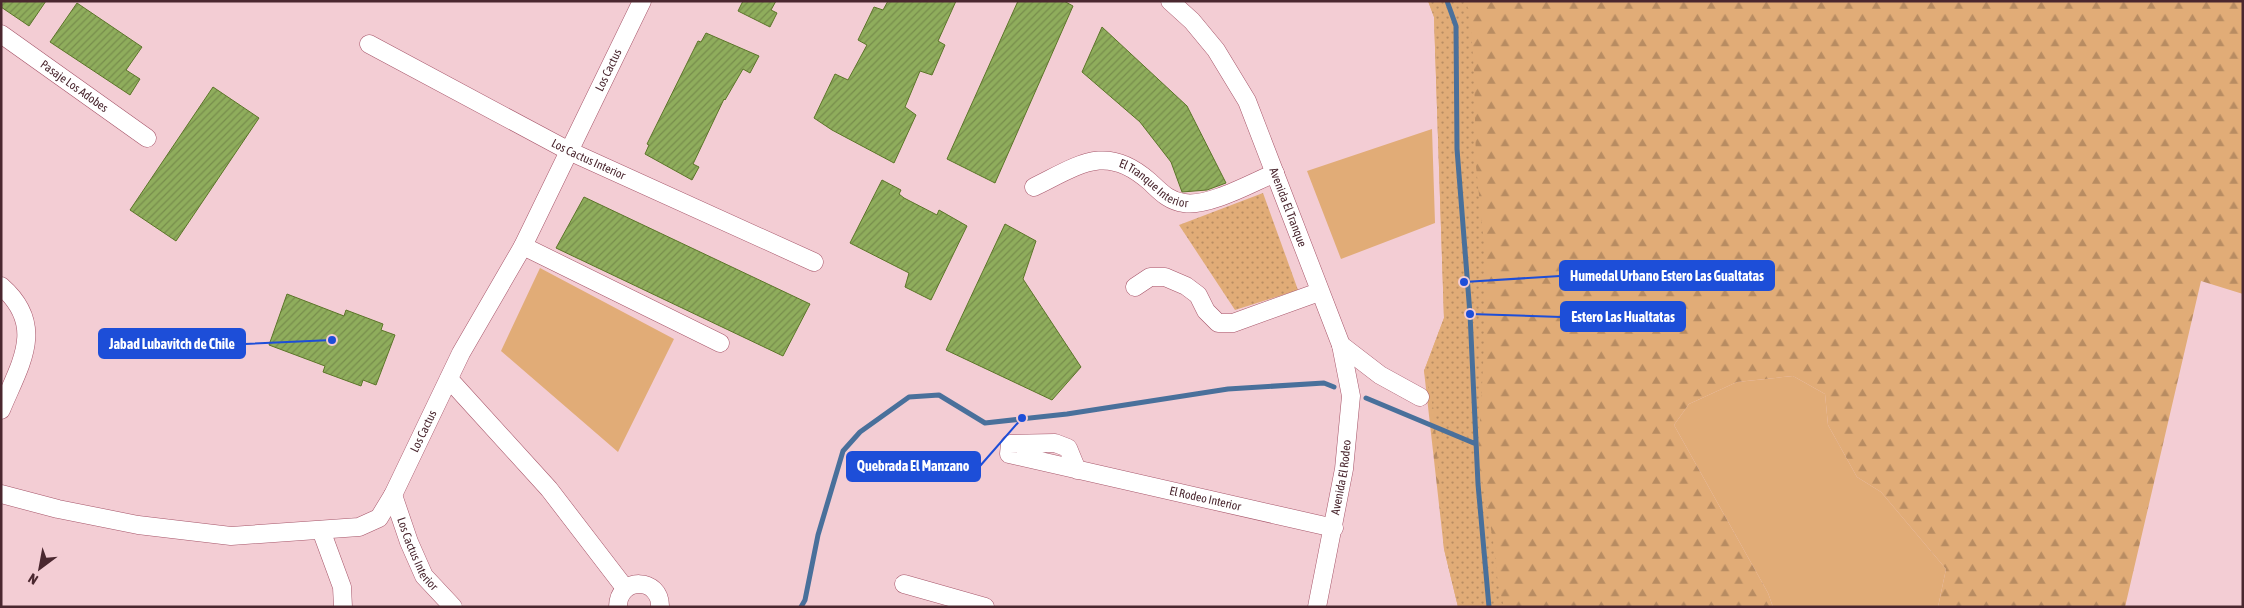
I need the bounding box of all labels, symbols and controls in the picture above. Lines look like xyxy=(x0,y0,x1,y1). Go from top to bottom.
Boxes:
street label: Los Cactus xyxy=(592,47,625,93)
street label: Pasaje Los Adobes xyxy=(38,57,111,115)
street label: Los Cactus Interior xyxy=(549,136,628,183)
street label: El Tranque Interior xyxy=(1117,156,1189,210)
street label: Avenida El Tranque xyxy=(1266,166,1310,249)
callout: Humedal Urbano Estero Las Gualtatas xyxy=(1560,261,1774,290)
text: Humedal Urbano Estero Las Gualtatas xyxy=(1570,268,1764,284)
callout: Estero Las Hualtatas xyxy=(1561,302,1685,331)
text: Estero Las Hualtatas xyxy=(1571,309,1675,325)
callout: Jabad Lubavitch de Chile xyxy=(99,329,245,358)
text: Jabad Lubavitch de Chile xyxy=(108,336,235,352)
street label: Los Cactus xyxy=(407,408,440,455)
street label: Avenida El Rodeo xyxy=(1328,439,1354,516)
callout: Quebrada El Manzano xyxy=(847,452,980,481)
text: Quebrada El Manzano xyxy=(857,458,970,474)
street label: El Rodeo Interior xyxy=(1168,484,1243,514)
street label: Los Cactus Interior xyxy=(394,515,441,594)
north arrow xyxy=(15,543,65,593)
text: N xyxy=(25,570,41,588)

